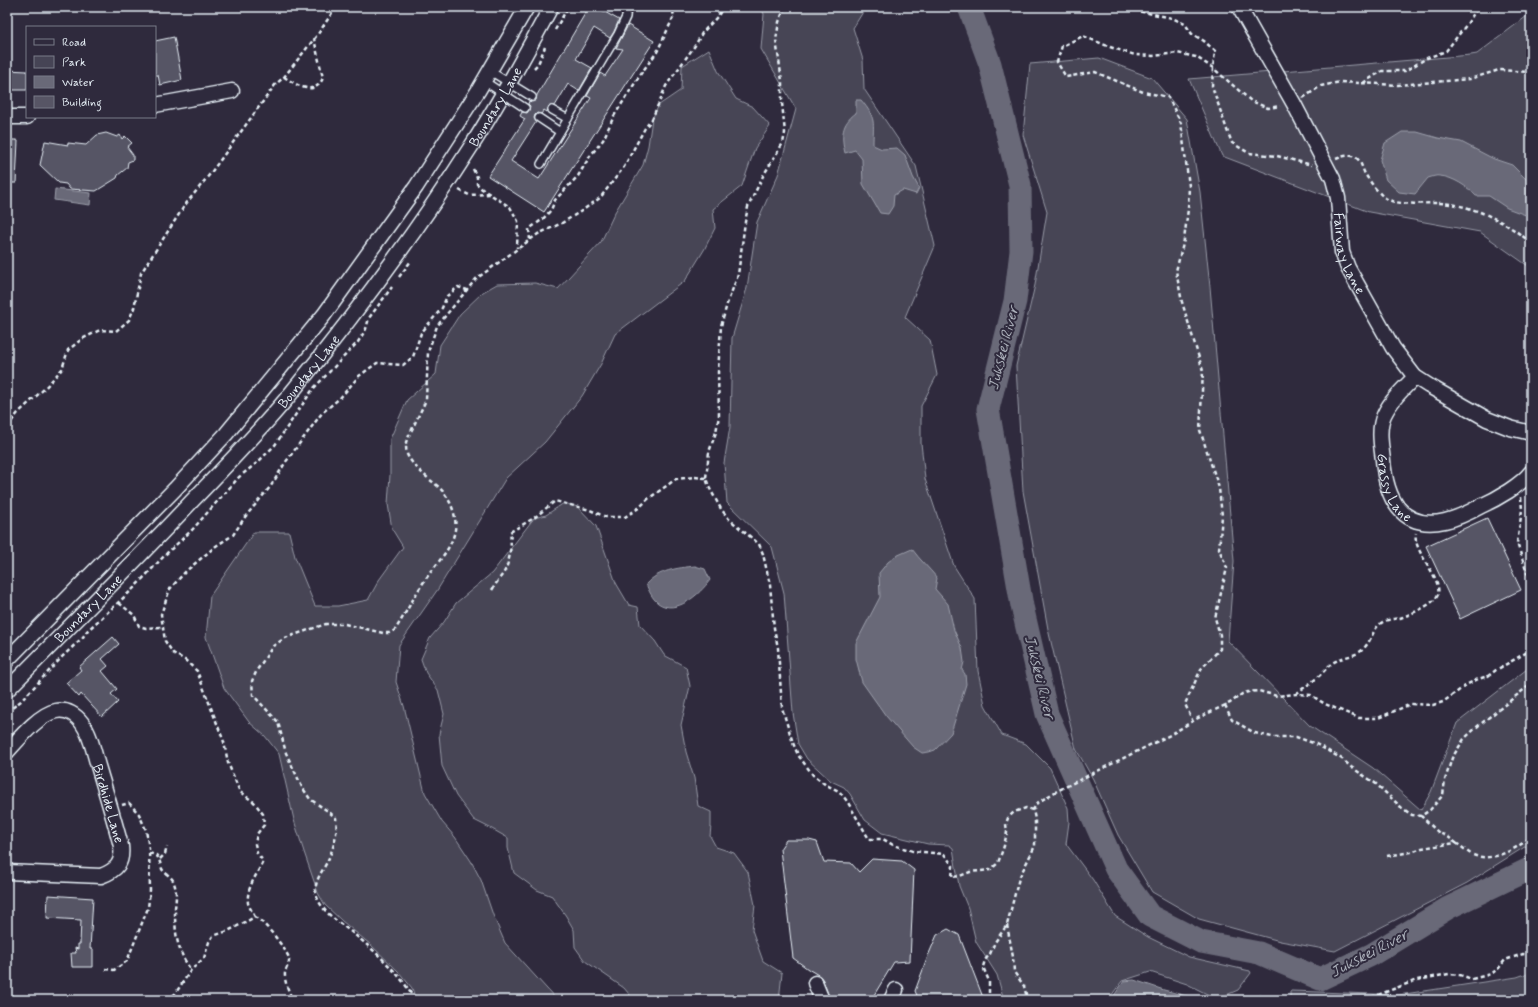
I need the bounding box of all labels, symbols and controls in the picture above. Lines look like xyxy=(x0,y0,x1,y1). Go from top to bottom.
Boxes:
legend xyxy=(26,26,156,118)
text: Road xyxy=(62,35,86,51)
text: Park xyxy=(62,55,86,71)
street label: Boundary Lane xyxy=(465,64,526,150)
text: Water xyxy=(62,75,94,91)
text: Building xyxy=(62,95,102,112)
street label: Fairway Lane xyxy=(1329,212,1369,298)
water label: Jukskei River xyxy=(984,303,1024,392)
street label: Boundary Lane xyxy=(274,331,344,412)
street label: Grassy Lane xyxy=(1372,452,1415,527)
street label: Boundary Lane xyxy=(51,571,126,647)
water label: Jukskei River xyxy=(1019,634,1060,723)
street label: Birdhide Lane xyxy=(88,762,128,845)
water label: Jukskei River xyxy=(1327,924,1413,983)

